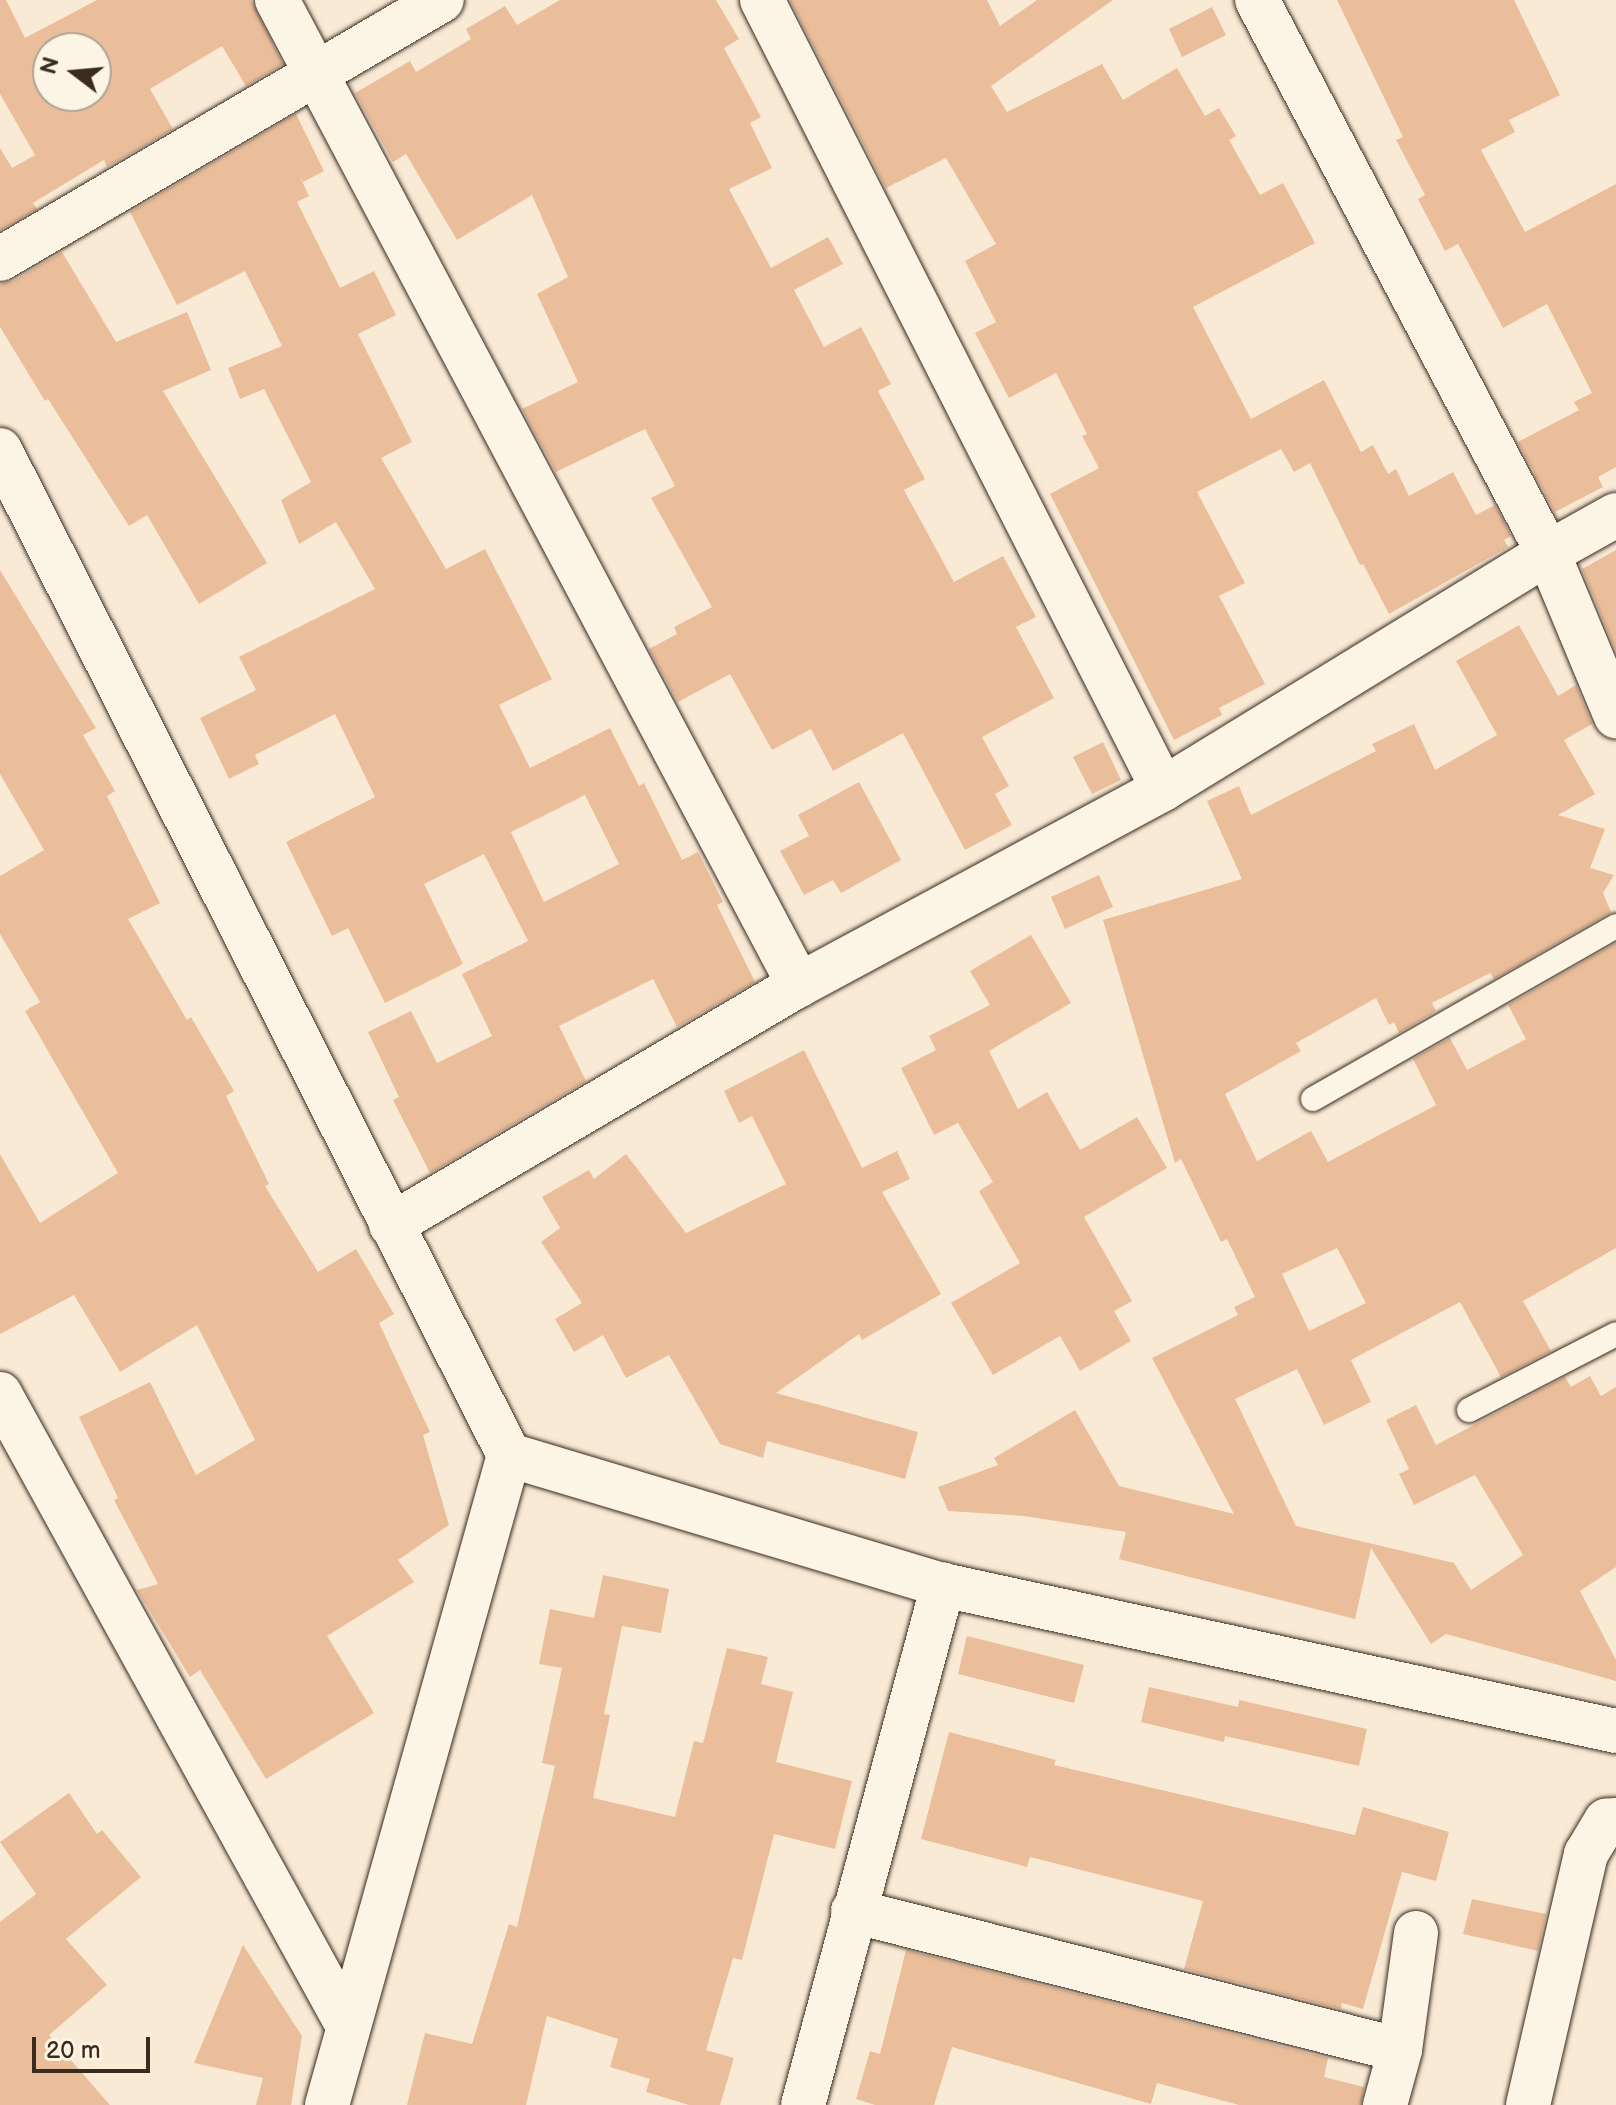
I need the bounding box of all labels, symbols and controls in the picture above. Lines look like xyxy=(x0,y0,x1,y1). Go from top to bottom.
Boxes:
north arrow xyxy=(32,32,112,112)
text: N xyxy=(35,54,66,77)
scale bar xyxy=(36,2021,154,2071)
text: 20 m xyxy=(46,2036,101,2065)

